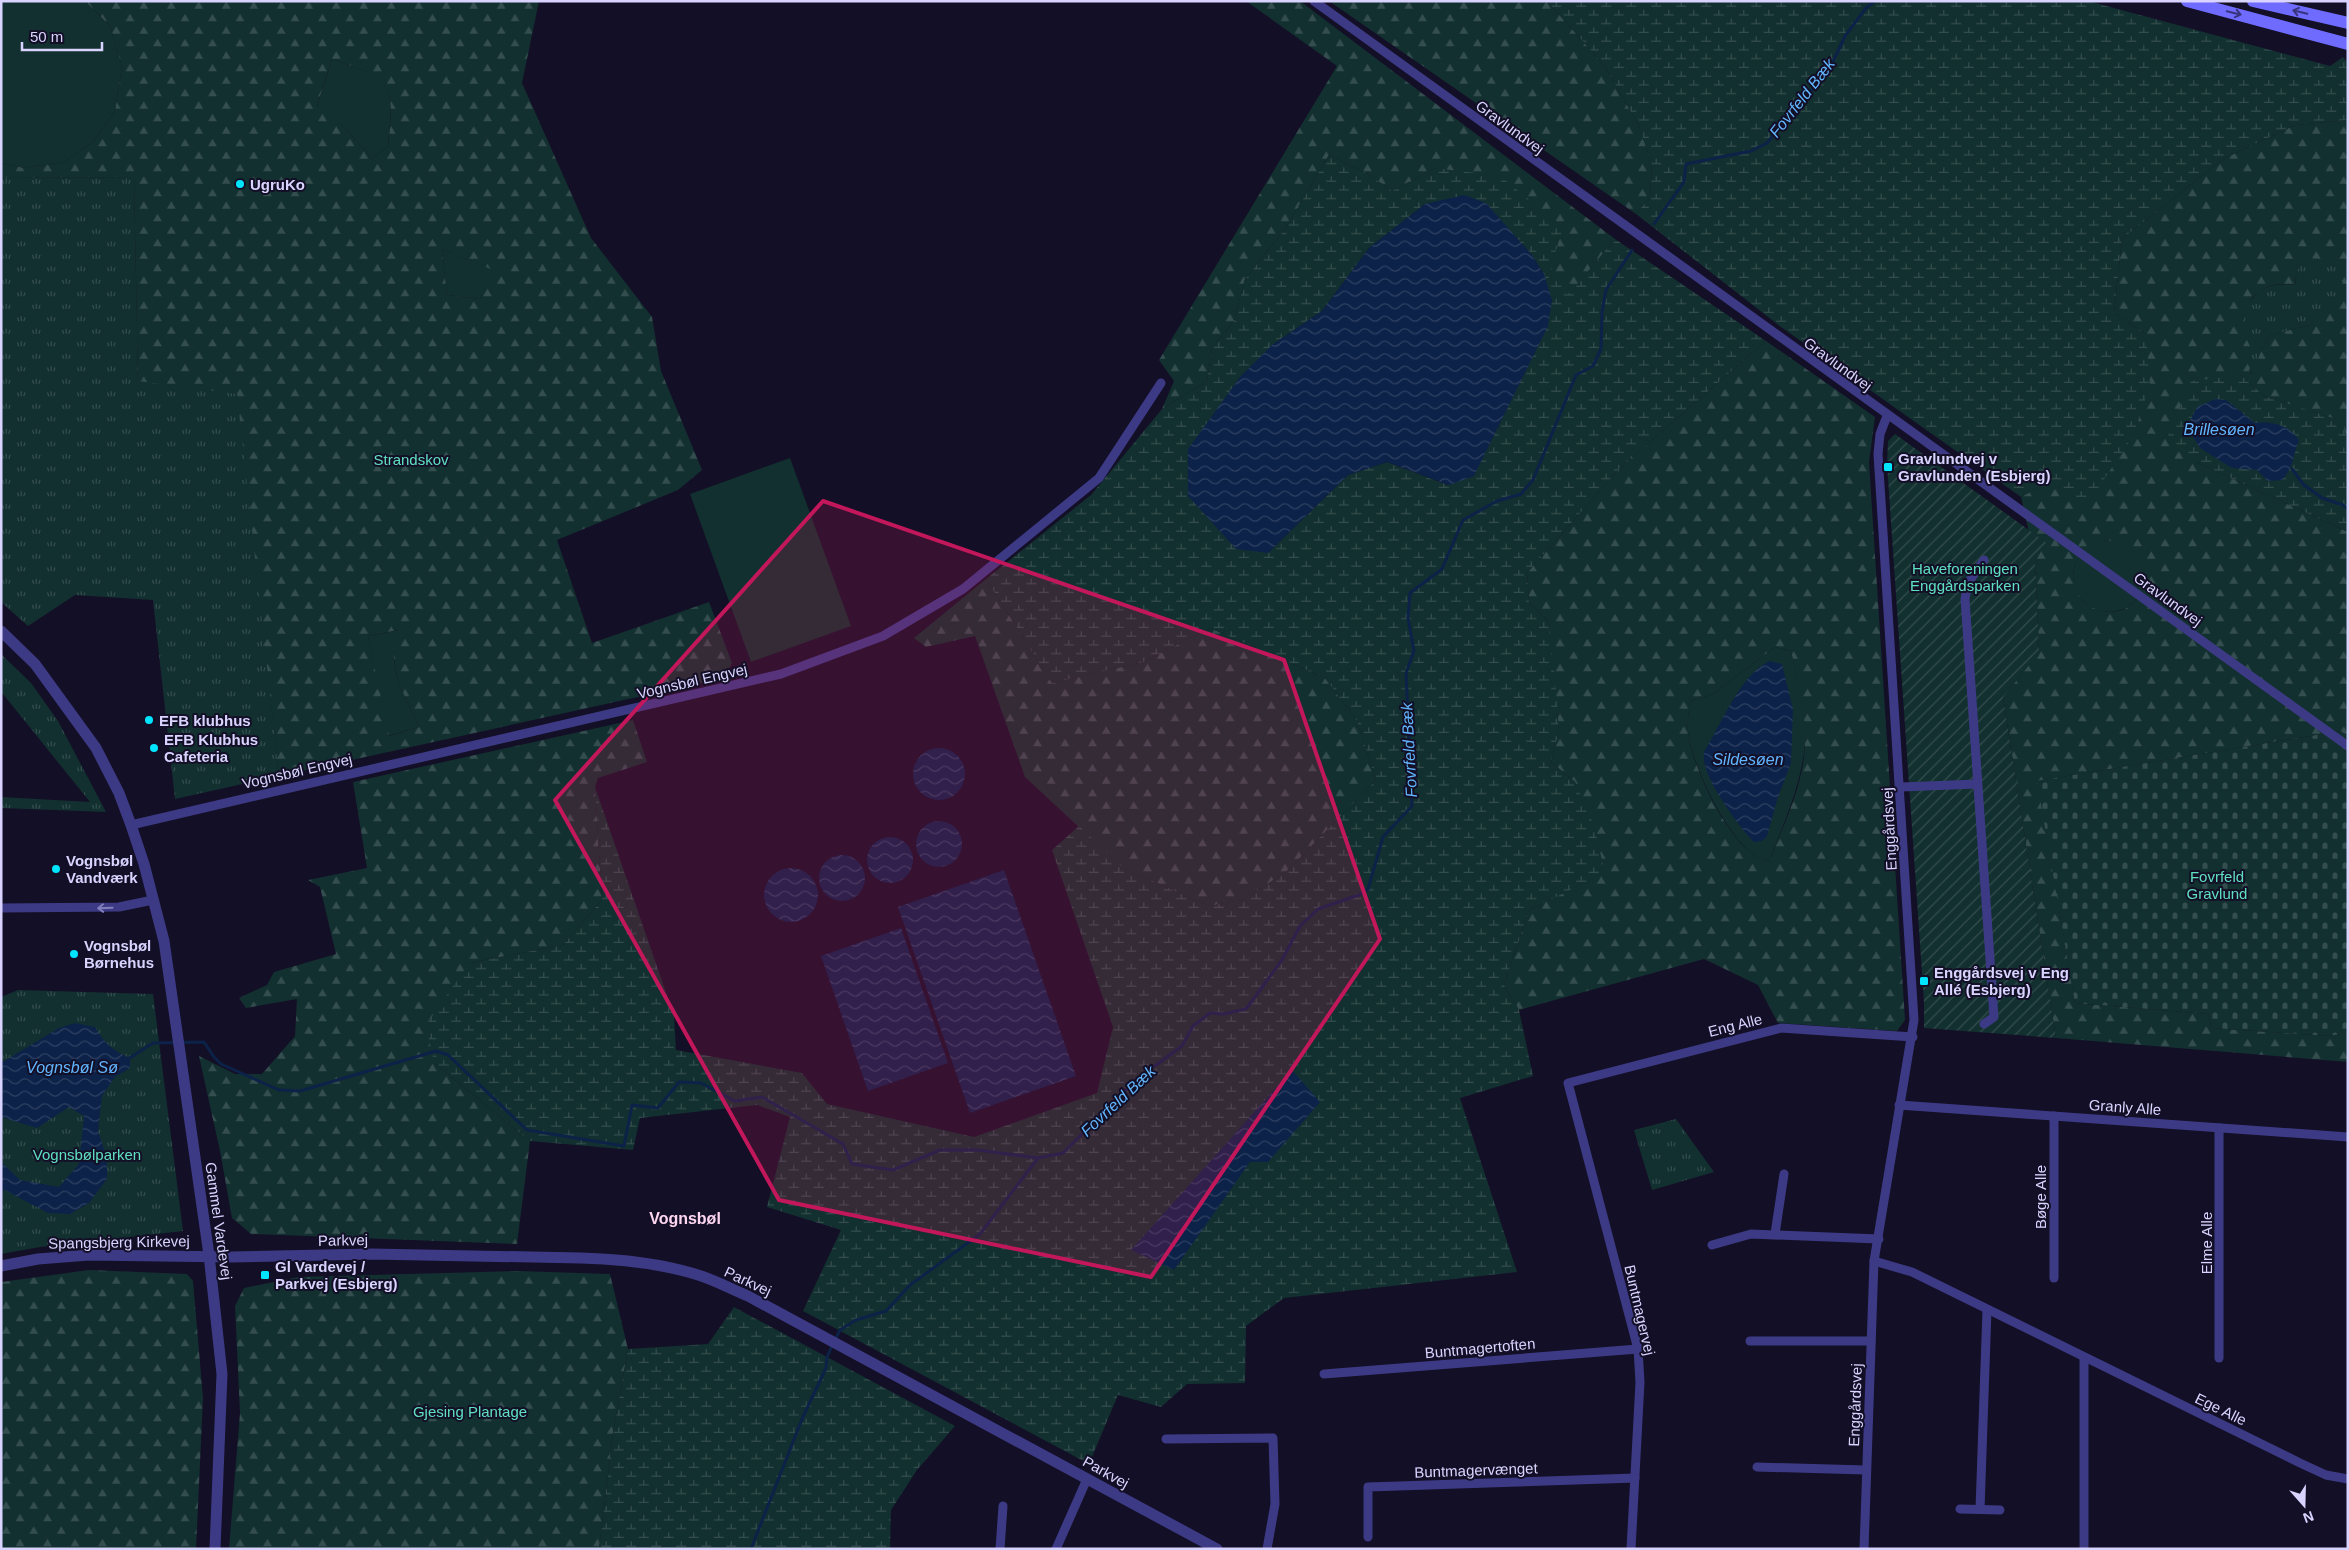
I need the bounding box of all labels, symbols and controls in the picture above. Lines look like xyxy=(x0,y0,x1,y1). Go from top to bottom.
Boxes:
one-way arrow xyxy=(2293,7,2309,16)
one-way arrow xyxy=(2225,9,2241,18)
scale bar xyxy=(22,20,102,52)
text: 50 m xyxy=(30,28,63,45)
water label: Fovrfeld Bæk xyxy=(1766,54,1839,141)
street label: Gravlundvej xyxy=(1473,97,1547,157)
place label: UgruKo xyxy=(250,176,305,193)
marker: UgruKo xyxy=(234,178,246,190)
street label: Gravlundvej xyxy=(1801,334,1875,394)
water label: Brillesøen xyxy=(2183,421,2255,438)
place label: Gravlundvej v Gravlunden (Esbjerg) xyxy=(1898,450,2051,484)
park label: Strandskov xyxy=(373,451,449,468)
marker: Gravlundvej v Gravlunden (Esbjerg) xyxy=(1882,461,1894,473)
park label: Haveforeningen Enggårdsparken xyxy=(1910,560,2020,594)
street label: Gravlundvej xyxy=(2131,569,2205,629)
street label: Vognsbøl Engvej xyxy=(635,660,749,702)
water label: Fovrfeld Bæk xyxy=(1398,701,1420,798)
place label: EFB klubhus xyxy=(159,712,251,729)
marker: EFB klubhus xyxy=(143,714,155,726)
place label: EFB Klubhus Cafeteria xyxy=(164,731,258,765)
marker: EFB Klubhus Cafeteria xyxy=(148,742,160,754)
street label: Vognsbøl Engvej xyxy=(240,750,354,792)
water label: Sildesøen xyxy=(1712,751,1784,768)
street label: Enggårdsvej xyxy=(1878,787,1900,871)
place label: Vognsbøl Vandværk xyxy=(66,852,138,886)
marker: Vognsbøl Vandværk xyxy=(50,863,62,875)
park label: Fovrfeld Gravlund xyxy=(2187,868,2247,902)
one-way arrow xyxy=(97,903,114,913)
place label: Vognsbøl Børnehus xyxy=(84,937,154,971)
marker: Vognsbøl Børnehus xyxy=(68,948,80,960)
place label: Enggårdsvej v Eng Allé (Esbjerg) xyxy=(1934,964,2069,998)
marker: Enggårdsvej v Eng Allé (Esbjerg) xyxy=(1918,975,1930,987)
street label: Eng Alle xyxy=(1706,1010,1764,1040)
water label: Vognsbøl Sø xyxy=(26,1059,118,1076)
water label: Fovrfeld Bæk xyxy=(1077,1062,1159,1140)
street label: Granly Alle xyxy=(2088,1096,2162,1118)
park label: Vognsbølparken xyxy=(33,1146,141,1163)
street label: Gammel Vardevej xyxy=(202,1161,236,1281)
street label: Bøge Alle xyxy=(2032,1165,2049,1229)
district label: Vognsbøl xyxy=(649,1210,721,1227)
street label: Elme Alle xyxy=(2198,1212,2215,1274)
street label: Parkvej xyxy=(318,1231,368,1249)
street label: Spangsbjerg Kirkevej xyxy=(48,1232,190,1252)
place label: Gl Vardevej / Parkvej (Esbjerg) xyxy=(275,1258,398,1292)
street label: Parkvej xyxy=(722,1263,774,1299)
street label: Buntmagervej xyxy=(1621,1263,1659,1357)
marker: Gl Vardevej / Parkvej (Esbjerg) xyxy=(259,1269,271,1281)
street label: Buntmagertoften xyxy=(1424,1335,1536,1361)
street label: Enggårdsvej xyxy=(1845,1363,1865,1447)
street label: Ege Alle xyxy=(2193,1389,2249,1429)
park label: Gjesing Plantage xyxy=(413,1403,527,1420)
street label: Parkvej xyxy=(1080,1452,1132,1492)
street label: Buntmagervænget xyxy=(1414,1459,1539,1481)
north arrow xyxy=(2279,1480,2329,1530)
text: N xyxy=(2301,1508,2316,1526)

